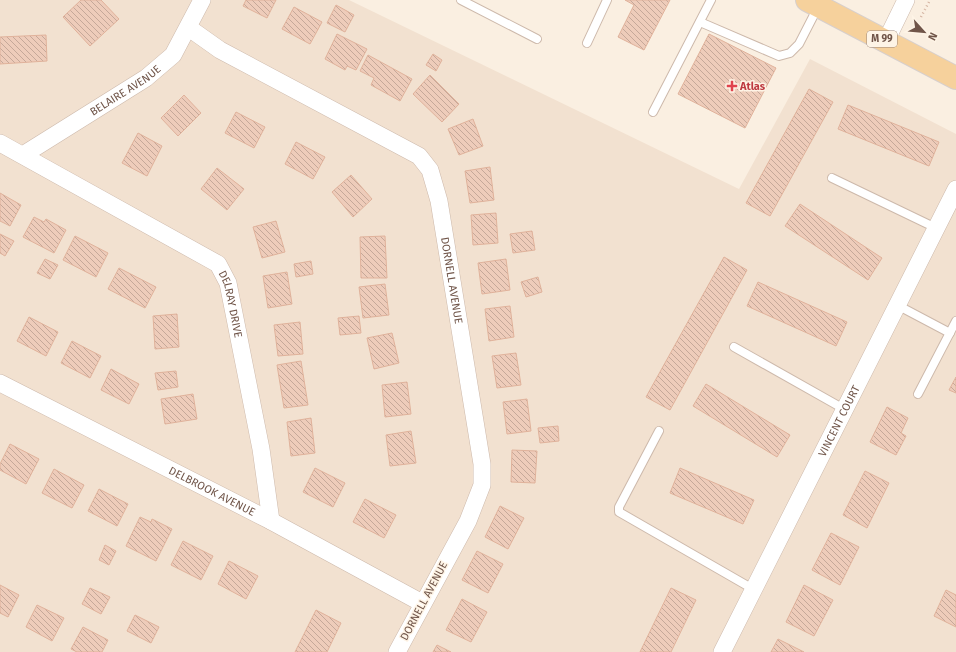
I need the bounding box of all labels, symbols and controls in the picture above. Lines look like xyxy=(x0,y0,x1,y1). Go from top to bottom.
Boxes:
north arrow xyxy=(904,12,944,52)
text: N xyxy=(925,30,940,43)
road number: M 99 xyxy=(867,31,897,47)
street label: BELAIRE AVENUE xyxy=(87,62,163,118)
place label: Atlas xyxy=(739,80,766,93)
marker: Atlas xyxy=(727,81,737,91)
street label: DORNELL AVENUE xyxy=(439,236,465,325)
street label: DELRAY DRIVE xyxy=(216,268,245,339)
street label: VINCENT COURT xyxy=(815,383,862,459)
street label: DELBROOK AVENUE xyxy=(167,464,258,518)
street label: DORNELL AVENUE xyxy=(398,559,450,643)

